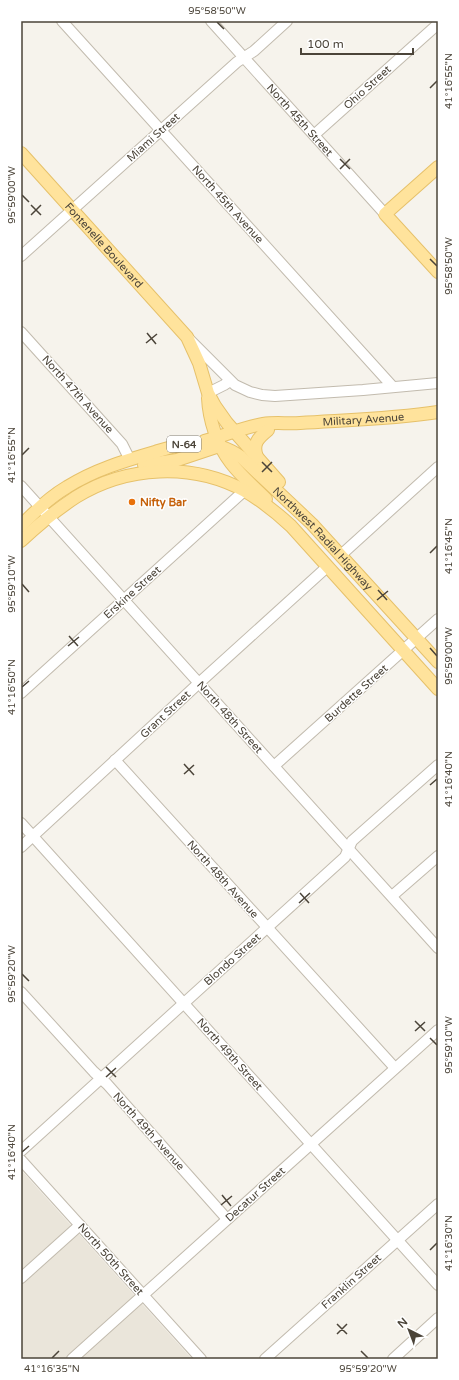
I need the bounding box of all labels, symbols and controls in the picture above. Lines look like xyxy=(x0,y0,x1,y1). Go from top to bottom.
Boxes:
text: 95°58'50"W xyxy=(188,5,246,17)
scale bar xyxy=(301,30,413,56)
text: 100 m xyxy=(307,37,344,51)
text: 41°16'55"N xyxy=(443,53,455,109)
street label: Ohio Street xyxy=(341,63,394,112)
street label: North 45th Street xyxy=(264,81,335,159)
street label: Miami Street xyxy=(124,110,182,164)
street label: North 45th Avenue xyxy=(189,163,266,246)
text: 95°59'00"W xyxy=(6,166,18,224)
street label: Fontenelle Boulevard xyxy=(62,200,145,291)
text: 95°58'50"W xyxy=(443,237,455,295)
street label: North 47th Avenue xyxy=(39,353,116,436)
street label: Military Avenue xyxy=(322,410,405,429)
text: 41°16'55"N xyxy=(6,427,18,483)
road number: N-64 xyxy=(167,436,201,452)
street label: Northwest Radial Highway xyxy=(270,484,375,593)
place label: Nifty Bar xyxy=(140,496,187,510)
marker: Nifty Bar xyxy=(127,497,137,507)
text: 41°16'45"N xyxy=(443,518,455,574)
text: 95°59'10"W xyxy=(6,555,18,613)
street label: Erskine Street xyxy=(101,563,164,621)
text: 95°59'00"W xyxy=(443,627,455,685)
text: 41°16'50"N xyxy=(6,659,18,715)
street label: Burdette Street xyxy=(322,662,391,725)
street label: North 48th Street xyxy=(194,679,265,756)
street label: Grant Street xyxy=(138,688,193,741)
text: 41°16'40"N xyxy=(443,751,455,807)
street label: North 48th Avenue xyxy=(184,838,261,921)
street label: Blondo Street xyxy=(201,931,263,988)
text: 95°59'20"W xyxy=(6,945,18,1003)
street label: North 49th Street xyxy=(194,1016,265,1093)
text: 95°59'10"W xyxy=(443,1016,455,1074)
street label: North 49th Avenue xyxy=(110,1090,187,1173)
text: 41°16'40"N xyxy=(6,1124,18,1180)
street label: Decatur Street xyxy=(223,1164,288,1224)
text: 41°16'30"N xyxy=(443,1215,455,1271)
street label: North 50th Street xyxy=(75,1221,146,1298)
street label: Franklin Street xyxy=(319,1251,384,1312)
north arrow xyxy=(389,1310,429,1350)
text: N xyxy=(395,1315,410,1331)
text: 41°16'35"N xyxy=(24,1363,80,1375)
text: 95°59'20"W xyxy=(339,1363,397,1375)

